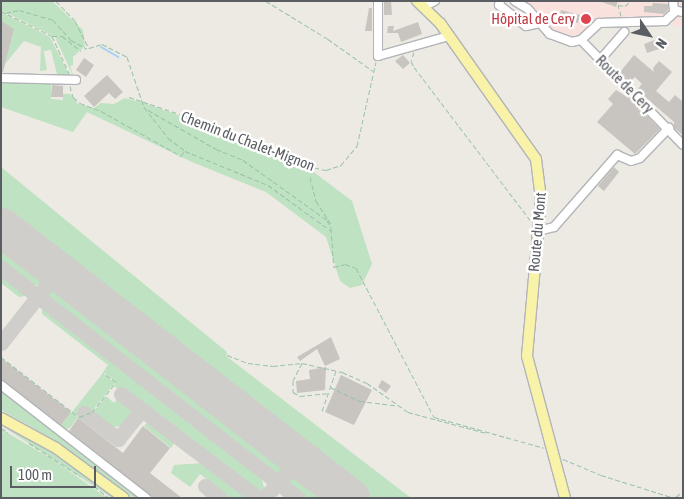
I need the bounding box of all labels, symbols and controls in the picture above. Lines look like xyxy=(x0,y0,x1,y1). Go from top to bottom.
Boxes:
place label: Hôpital de Cery xyxy=(491,10,575,28)
north arrow xyxy=(624,10,674,60)
marker: Hôpital de Cery xyxy=(579,12,593,26)
text: N xyxy=(652,35,670,51)
street label: Route de Cery xyxy=(592,51,658,117)
street label: Chemin du Chalet-Mignon xyxy=(178,107,318,175)
street label: Route du Mont xyxy=(525,191,549,273)
scale bar xyxy=(12,456,99,488)
text: 100 m xyxy=(18,466,52,483)

